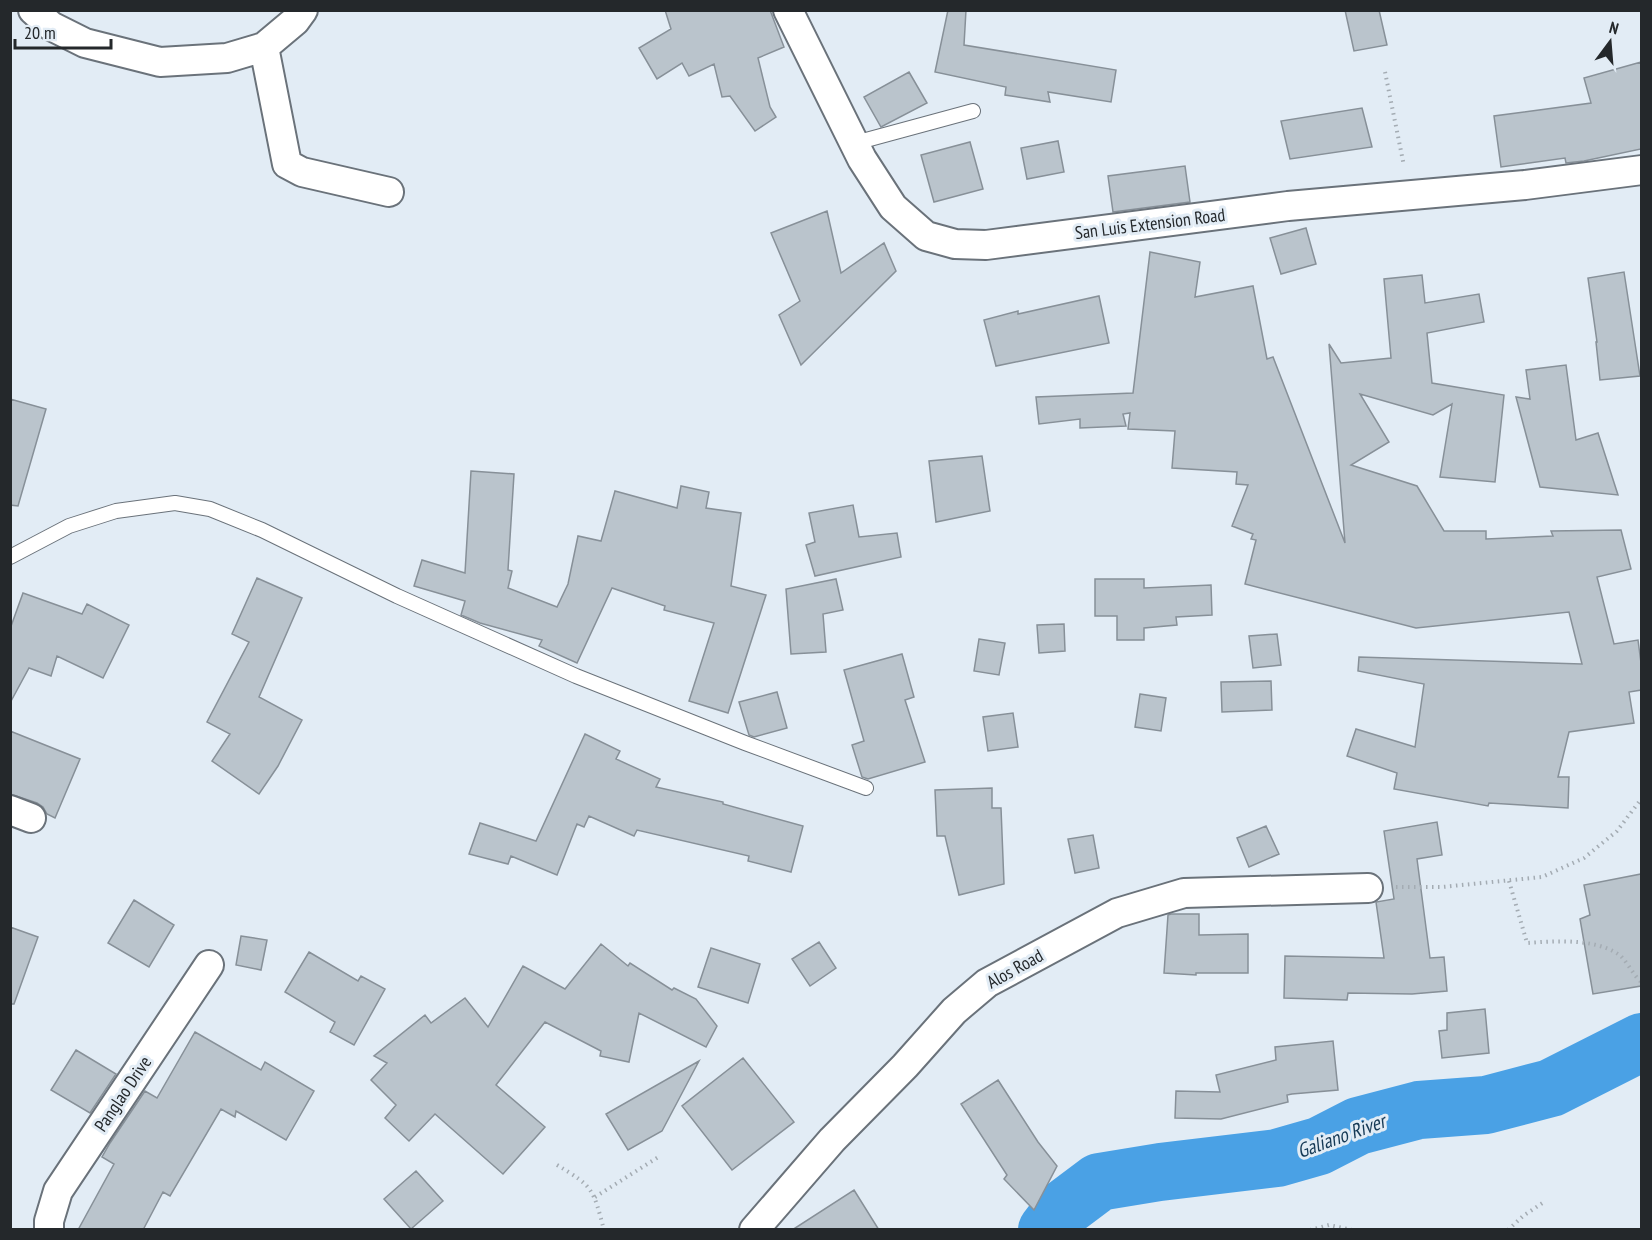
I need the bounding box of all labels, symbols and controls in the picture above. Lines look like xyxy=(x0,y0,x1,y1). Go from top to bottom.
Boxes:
scale bar xyxy=(15,12,111,50)
north arrow xyxy=(1580,12,1640,72)
text: N xyxy=(1607,17,1621,38)
text: 20 m xyxy=(24,21,56,44)
street label: San Luis Extension Road xyxy=(1074,203,1226,244)
street label: Alos Road xyxy=(982,944,1047,993)
street label: Panglao Drive xyxy=(89,1052,156,1136)
water label: Galiano River xyxy=(1293,1107,1391,1164)

